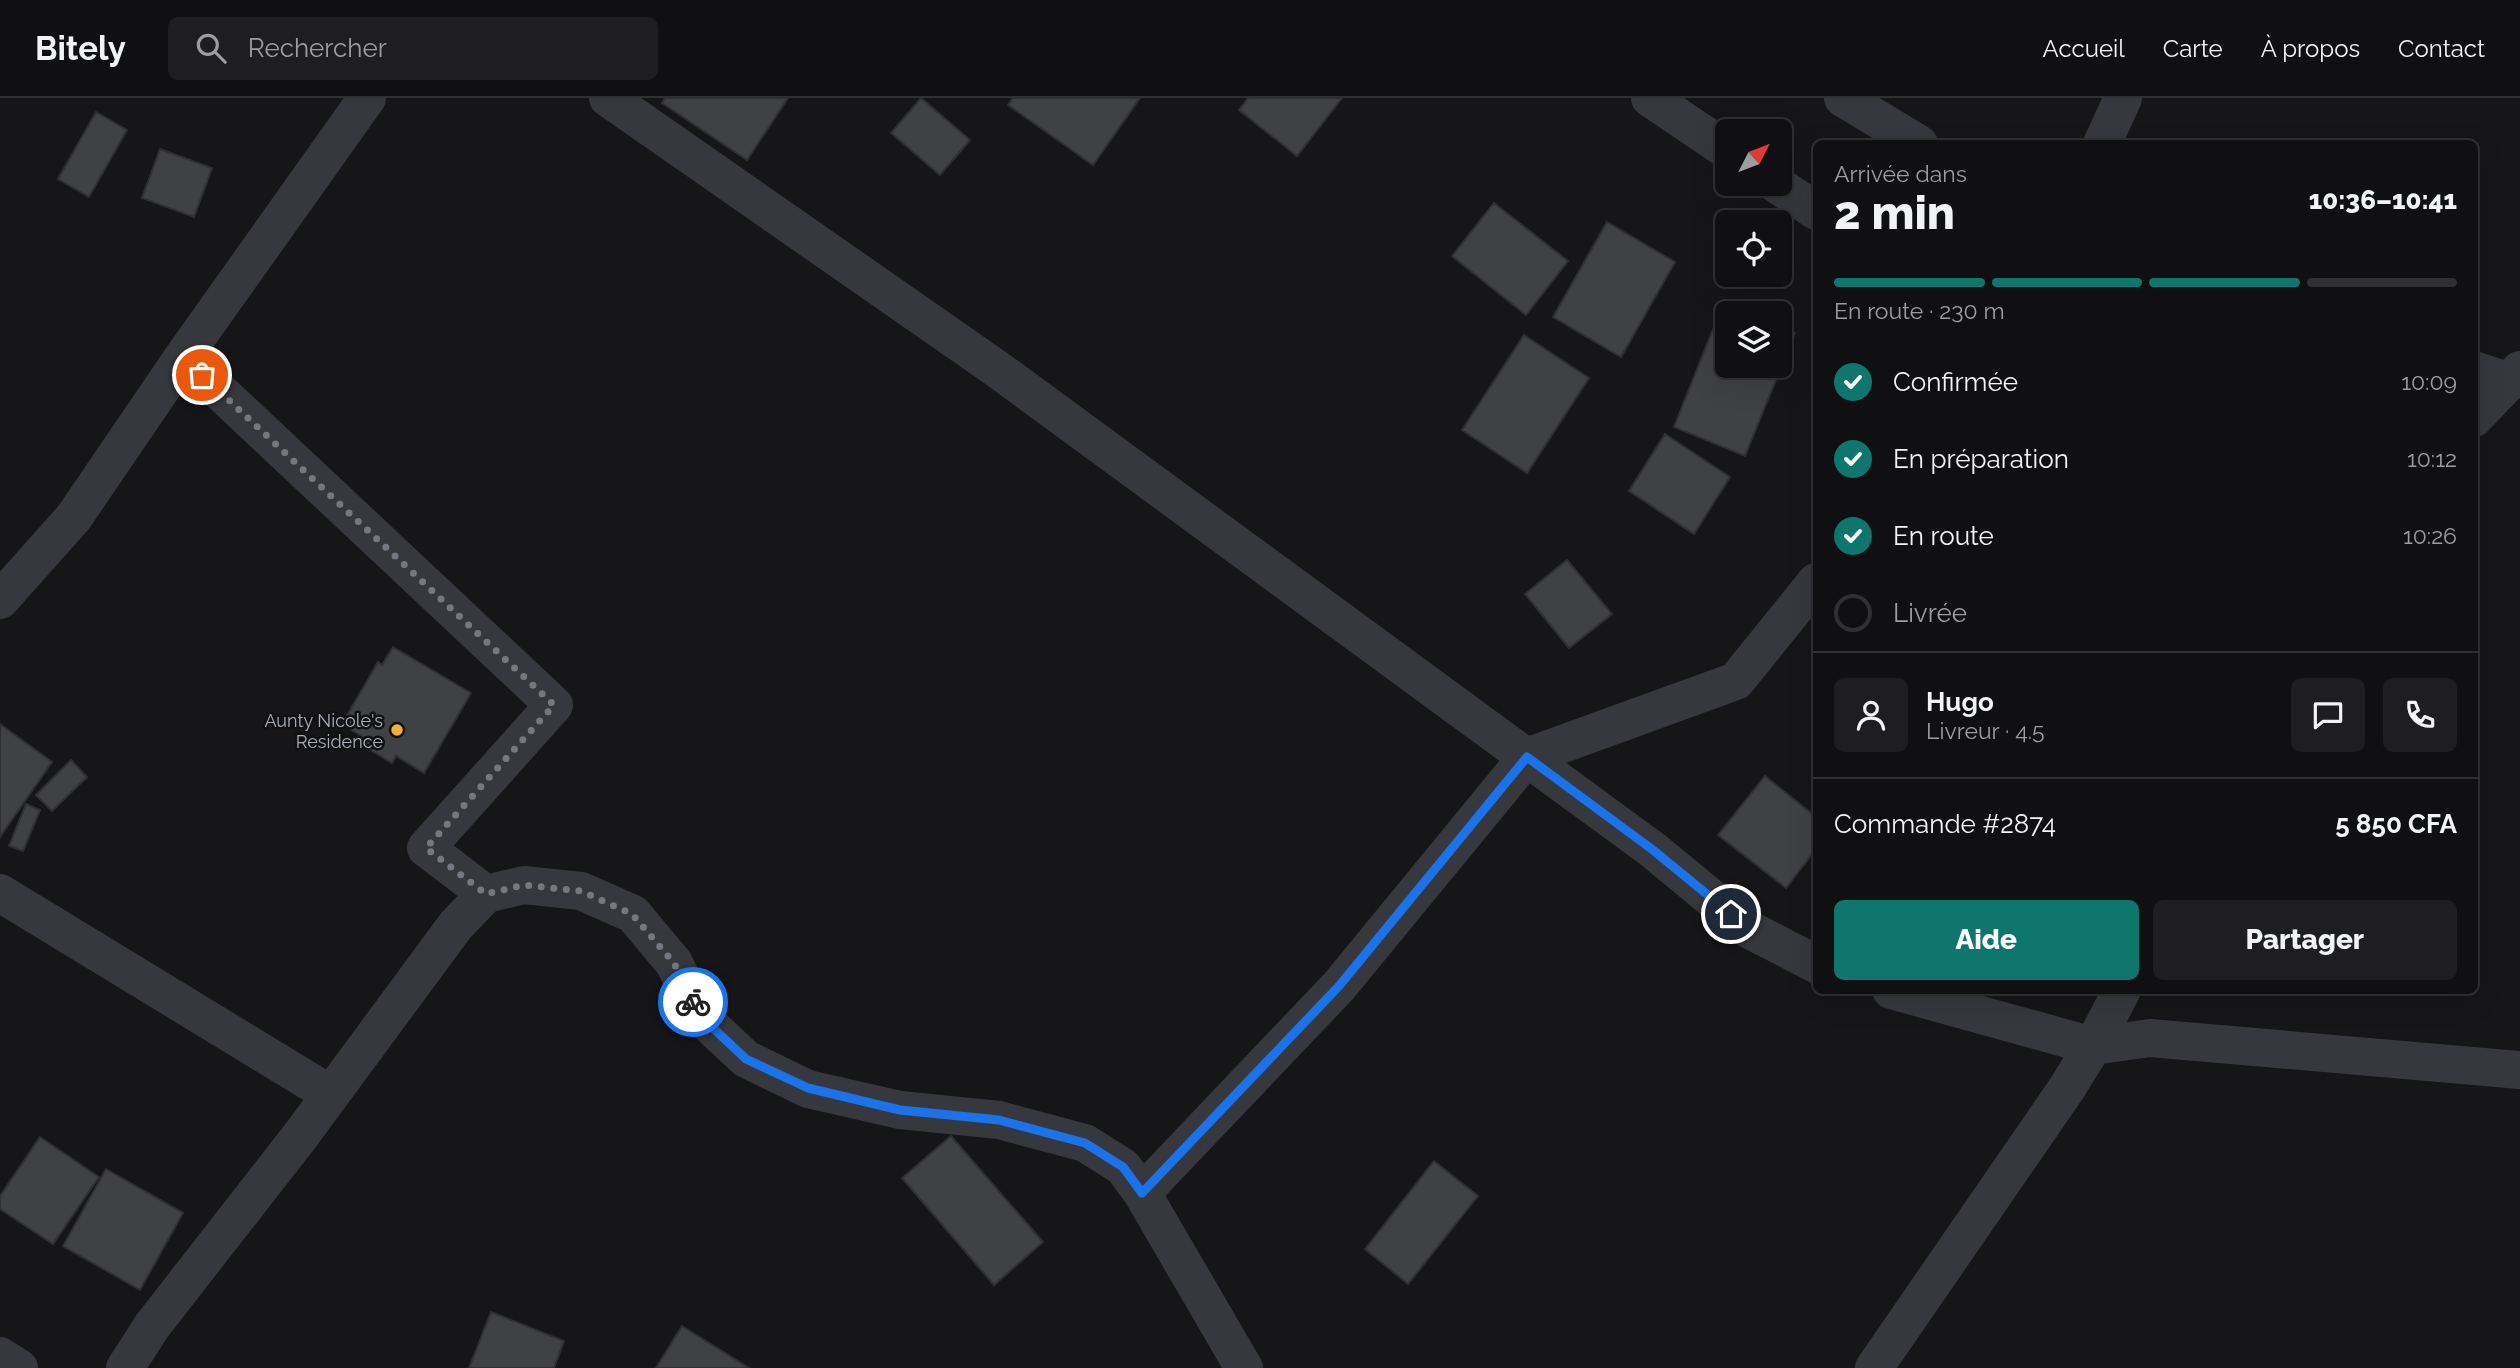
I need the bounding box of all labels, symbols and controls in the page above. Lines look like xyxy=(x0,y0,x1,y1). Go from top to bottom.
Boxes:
search box xyxy=(168,17,658,80)
text: Bitely xyxy=(35,29,126,68)
icon: search xyxy=(192,29,230,67)
text: Rechercher xyxy=(248,33,387,63)
text: Accueil xyxy=(2043,34,2125,63)
text: Carte xyxy=(2163,34,2223,63)
text: À propos xyxy=(2261,34,2360,63)
text: Contact xyxy=(2398,34,2485,63)
north arrow xyxy=(1715,119,1792,196)
map controls xyxy=(1715,119,1792,378)
text: Arrivée dans xyxy=(1834,160,1967,187)
text: 10:36–10:41 xyxy=(2309,185,2457,215)
text: 2 min xyxy=(1834,186,1955,240)
button: locate xyxy=(1715,210,1792,287)
text: En route · 230 m xyxy=(1834,297,2005,324)
button: layers xyxy=(1715,301,1792,378)
pin xyxy=(172,345,232,405)
icon: bag xyxy=(183,356,221,394)
icon: check xyxy=(1834,363,1872,401)
text: Confirmée xyxy=(1893,367,2018,397)
text: 10:09 xyxy=(2401,368,2457,395)
icon: check xyxy=(1834,440,1872,478)
text: En préparation xyxy=(1893,444,2069,474)
text: 10:12 xyxy=(2407,445,2457,472)
icon: check xyxy=(1834,517,1872,555)
text: En route xyxy=(1893,521,1994,551)
text: 10:26 xyxy=(2403,522,2457,549)
text: Livrée xyxy=(1893,598,1967,628)
button: person xyxy=(1834,678,1908,752)
button: chat xyxy=(2291,678,2365,752)
button: phone xyxy=(2383,678,2457,752)
text: Hugo xyxy=(1926,687,1994,717)
place label: Aunty Nicole's Residence xyxy=(264,710,383,752)
text: Livreur · 4.5 xyxy=(1926,717,2045,744)
marker: Aunty Nicole's Residence xyxy=(389,722,405,738)
text: Commande #2874 xyxy=(1834,809,2056,839)
text: 5 850 CFA xyxy=(2335,809,2457,839)
pin xyxy=(1701,884,1761,944)
icon: home xyxy=(1712,895,1750,933)
button: Aide xyxy=(1834,900,2139,980)
button: Partager xyxy=(2153,900,2457,980)
courier xyxy=(658,967,728,1037)
icon: bike xyxy=(674,983,712,1021)

